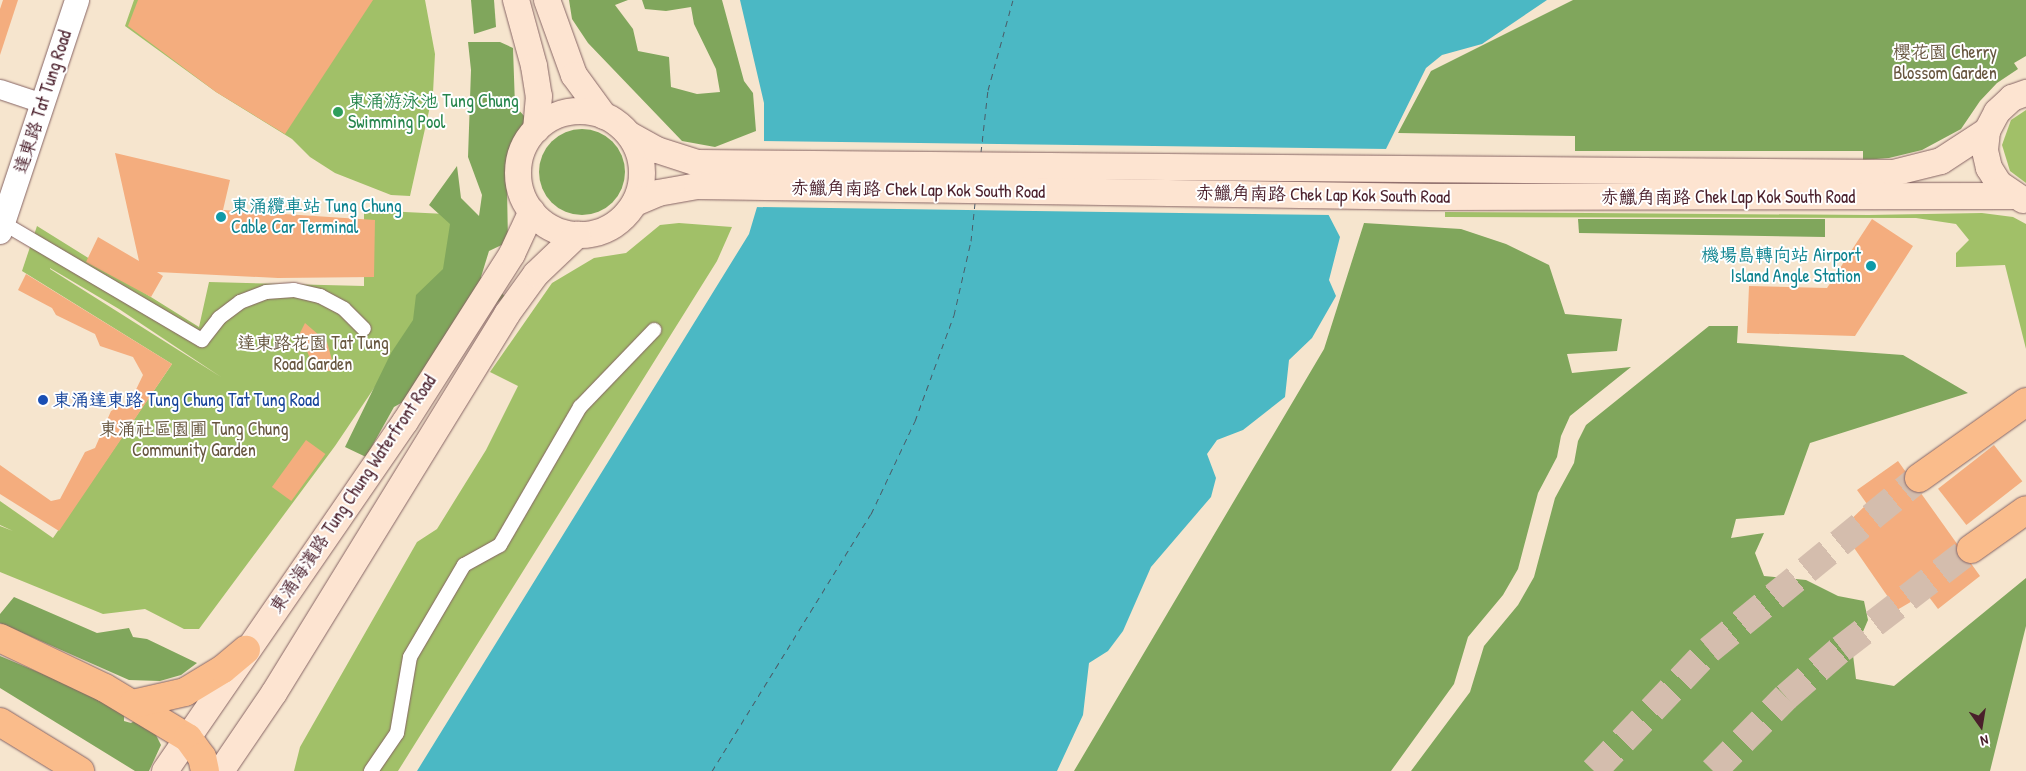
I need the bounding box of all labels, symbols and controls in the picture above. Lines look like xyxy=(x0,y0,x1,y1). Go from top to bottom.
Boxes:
street label: 達東路 Tat Tung Road xyxy=(10,28,76,176)
park label: 櫻花園 Cherry Blossom Garden xyxy=(1893,42,1997,84)
place label: 東涌游泳池 Tung Chung Swimming Pool xyxy=(348,91,519,134)
marker: 東涌游泳池 Tung Chung Swimming Pool xyxy=(332,106,344,118)
street label: 赤鱲角南路 Chek Lap Kok South Road xyxy=(791,177,1045,203)
street label: 赤鱲角南路 Chek Lap Kok South Road xyxy=(1196,182,1450,208)
street label: 赤鱲角南路 Chek Lap Kok South Road xyxy=(1601,186,1855,208)
place label: 東涌纜車站 Tung Chung Cable Car Terminal xyxy=(231,196,402,238)
marker: 東涌纜車站 Tung Chung Cable Car Terminal xyxy=(215,211,227,223)
place label: 機場島轉向站 Airport Island Angle Station xyxy=(1701,245,1861,288)
marker: 機場島轉向站 Airport Island Angle Station xyxy=(1865,260,1877,272)
park label: 達東路花園 Tat Tung Road Garden xyxy=(237,333,389,376)
street label: 東涌海濱路 Tung Chung Waterfront Road xyxy=(265,371,441,617)
place label: 東涌達東路 Tung Chung Tat Tung Road xyxy=(53,389,319,411)
marker: 東涌達東路 Tung Chung Tat Tung Road xyxy=(37,394,49,406)
park label: 東涌社區園圃 Tung Chung Community Garden xyxy=(100,419,288,462)
north arrow xyxy=(1956,701,2006,751)
text: N xyxy=(1979,731,1990,751)

